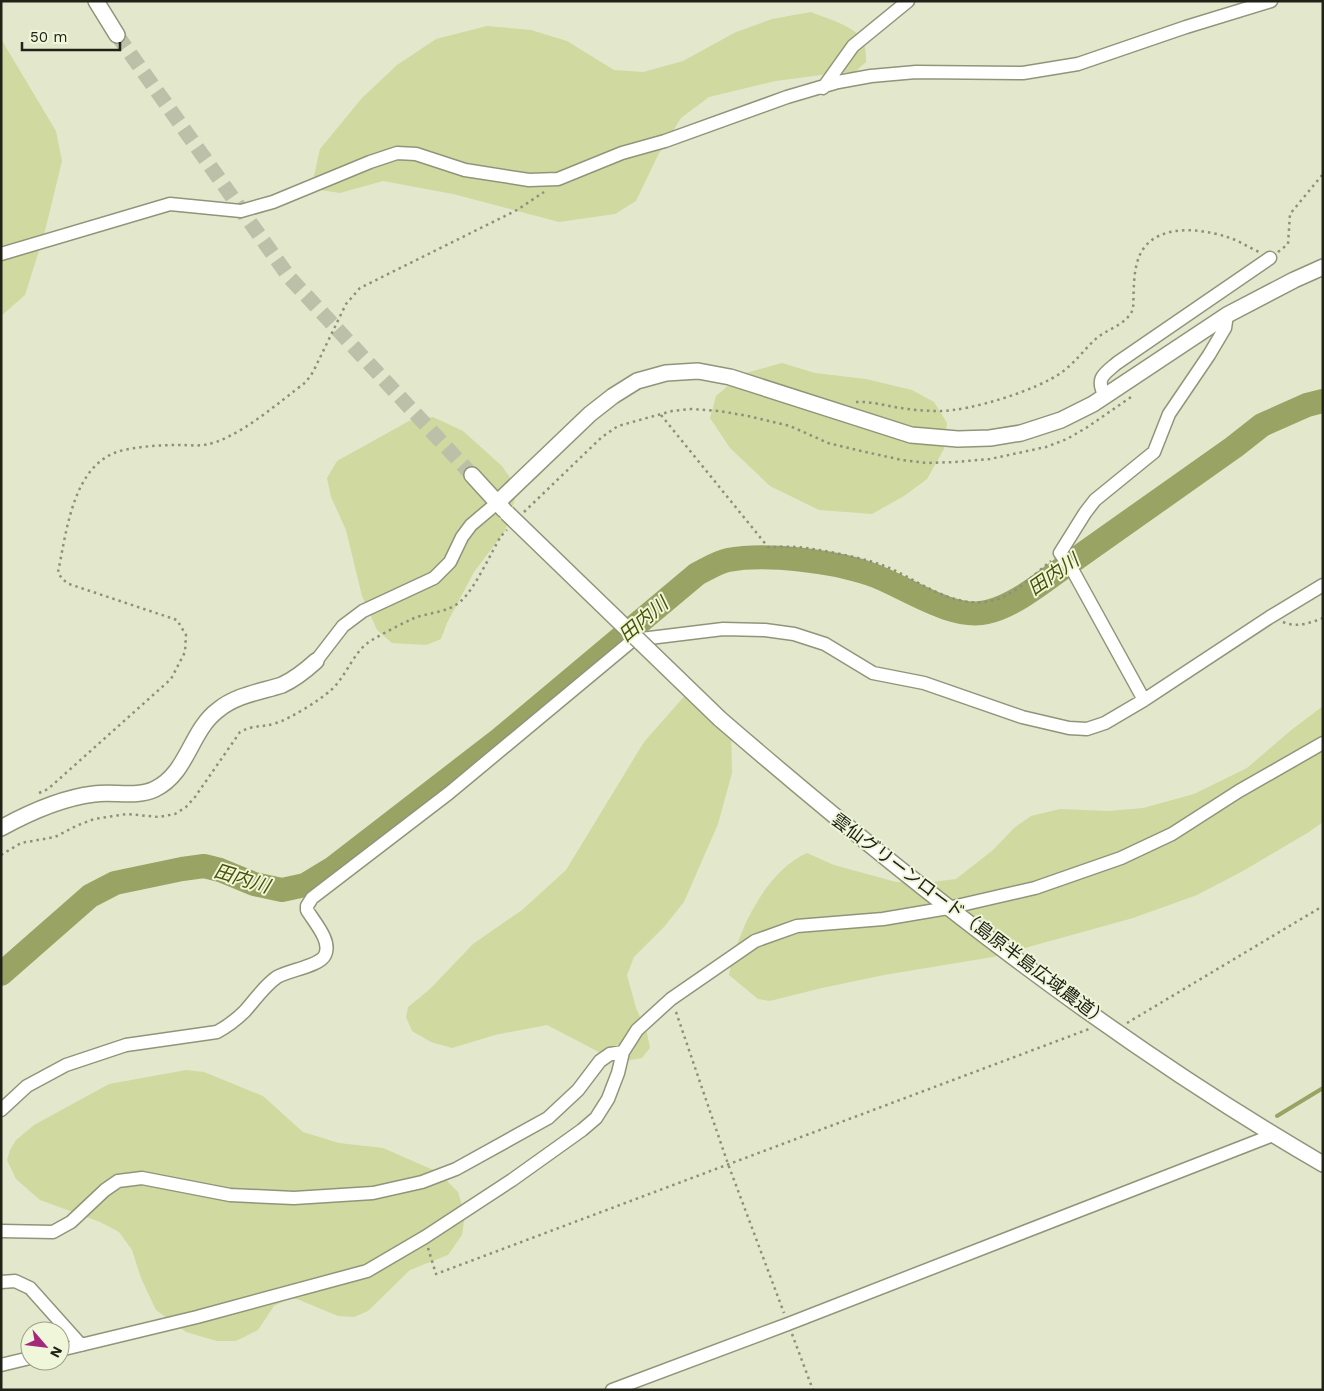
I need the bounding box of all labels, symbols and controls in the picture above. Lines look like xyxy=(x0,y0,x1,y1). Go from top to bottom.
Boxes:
scale bar xyxy=(22,20,120,52)
text: 50 m xyxy=(30,28,67,46)
water label: 田内川 xyxy=(1023,547,1085,600)
water label: 田内川 xyxy=(614,591,674,647)
street label: 雲仙グリーンロード（島原半島広域農道） xyxy=(828,809,1113,1031)
water label: 田内川 xyxy=(211,859,274,898)
north arrow xyxy=(20,1321,70,1371)
text: N xyxy=(47,1344,66,1360)

